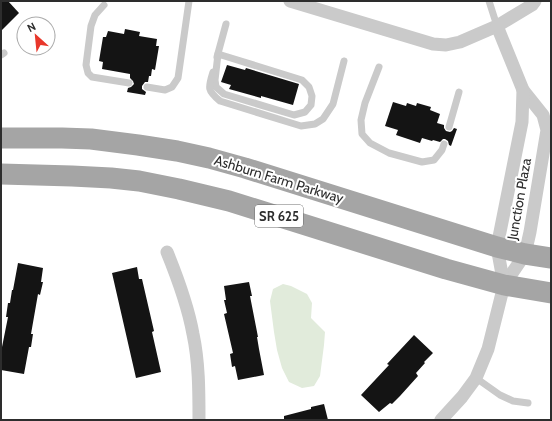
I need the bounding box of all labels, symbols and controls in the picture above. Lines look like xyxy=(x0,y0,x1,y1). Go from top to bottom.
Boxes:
north arrow xyxy=(16,16,56,56)
text: N xyxy=(25,19,38,35)
street label: Ashburn Farm Parkway xyxy=(212,151,346,207)
street label: Junction Plaza xyxy=(503,157,535,242)
road number: SR 625 xyxy=(255,205,303,227)

